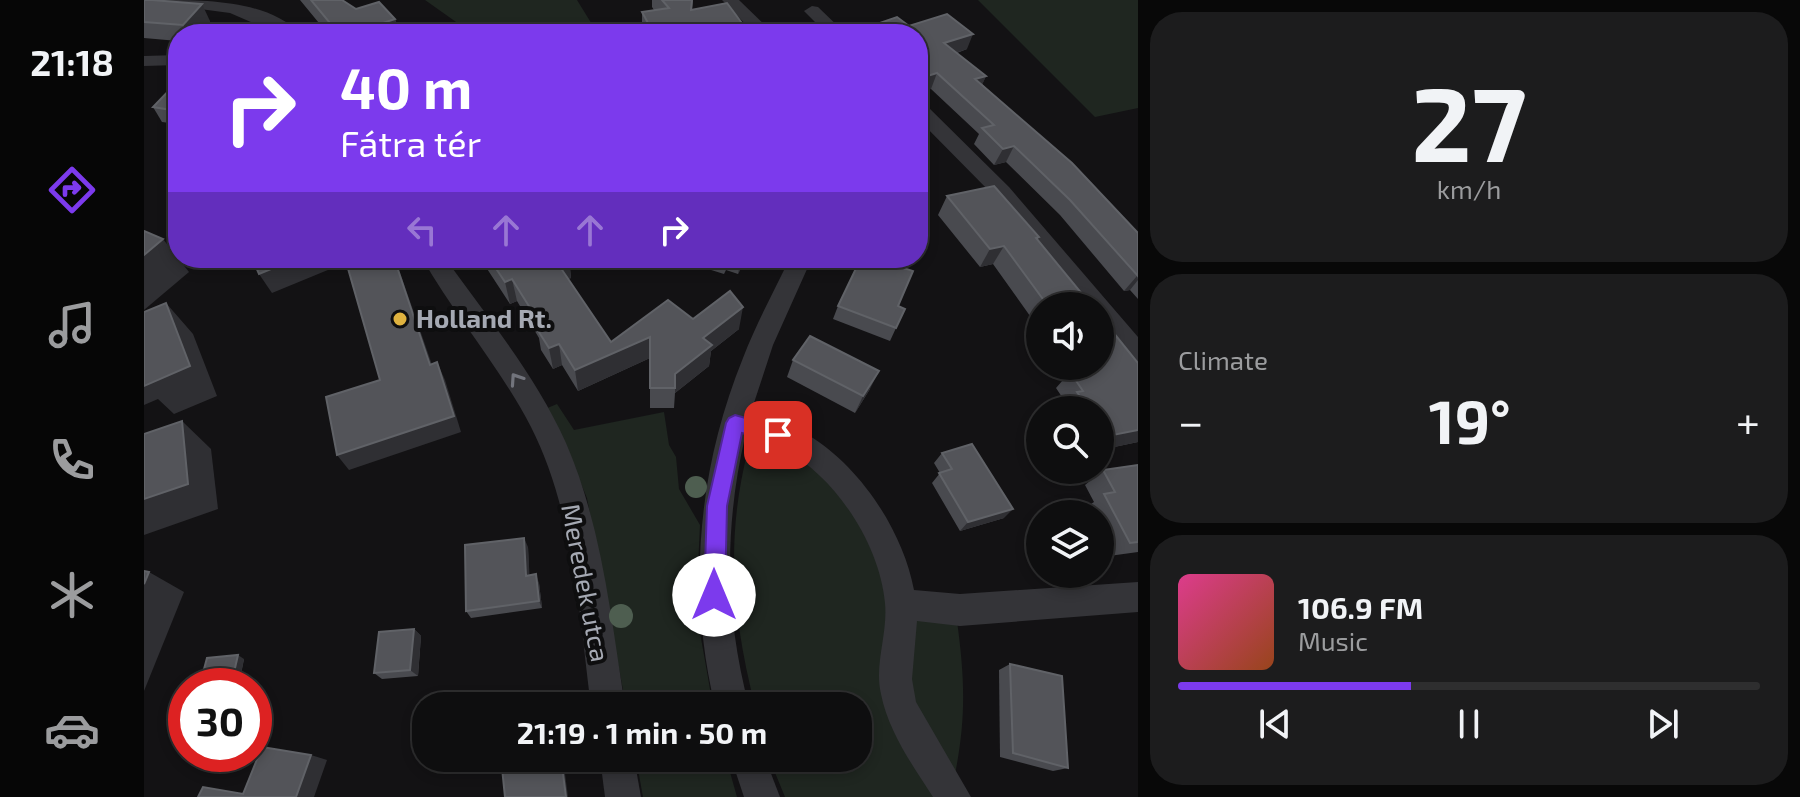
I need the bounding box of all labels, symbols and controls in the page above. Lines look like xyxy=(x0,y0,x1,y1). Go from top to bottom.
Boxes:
text: 21:18 xyxy=(30,40,114,83)
text: 40 m xyxy=(340,53,472,120)
icon: right xyxy=(208,56,312,160)
text: 27 xyxy=(1411,58,1527,183)
text: Fátra tér xyxy=(340,121,481,164)
icon: directions xyxy=(44,162,100,218)
text: km/h xyxy=(1437,173,1501,204)
icon: left xyxy=(400,208,444,252)
icon: ahead xyxy=(484,208,528,252)
icon: ahead xyxy=(568,208,612,252)
icon: right xyxy=(652,208,696,252)
map controls xyxy=(1026,292,1114,588)
button: sound xyxy=(1026,292,1114,380)
icon: music xyxy=(44,297,100,353)
place label: Holland Rt. xyxy=(416,302,552,333)
marker: Holland Rt. xyxy=(391,310,409,328)
text: Climate xyxy=(1178,344,1268,375)
one-way arrow xyxy=(510,374,525,388)
text: 19° xyxy=(1429,384,1511,456)
text: − xyxy=(1178,394,1204,447)
text: + xyxy=(1736,394,1760,447)
button: search xyxy=(1026,396,1114,484)
pin xyxy=(744,401,812,469)
icon: arrive xyxy=(756,413,800,457)
icon: phone xyxy=(44,432,100,488)
button: layers xyxy=(1026,500,1114,588)
street label: Meredek utca xyxy=(556,501,617,664)
position arrow xyxy=(672,553,756,637)
icon: climate xyxy=(44,567,100,623)
text: 106.9 FM xyxy=(1298,589,1423,625)
text: Music xyxy=(1298,625,1368,656)
speed limit sign: 30 xyxy=(168,668,272,772)
icon: car xyxy=(44,702,100,758)
icon: previous xyxy=(1253,702,1297,746)
icon: pause xyxy=(1447,702,1491,746)
icon: next xyxy=(1641,702,1685,746)
text: 21:19 · 1 min · 50 m xyxy=(517,714,767,750)

